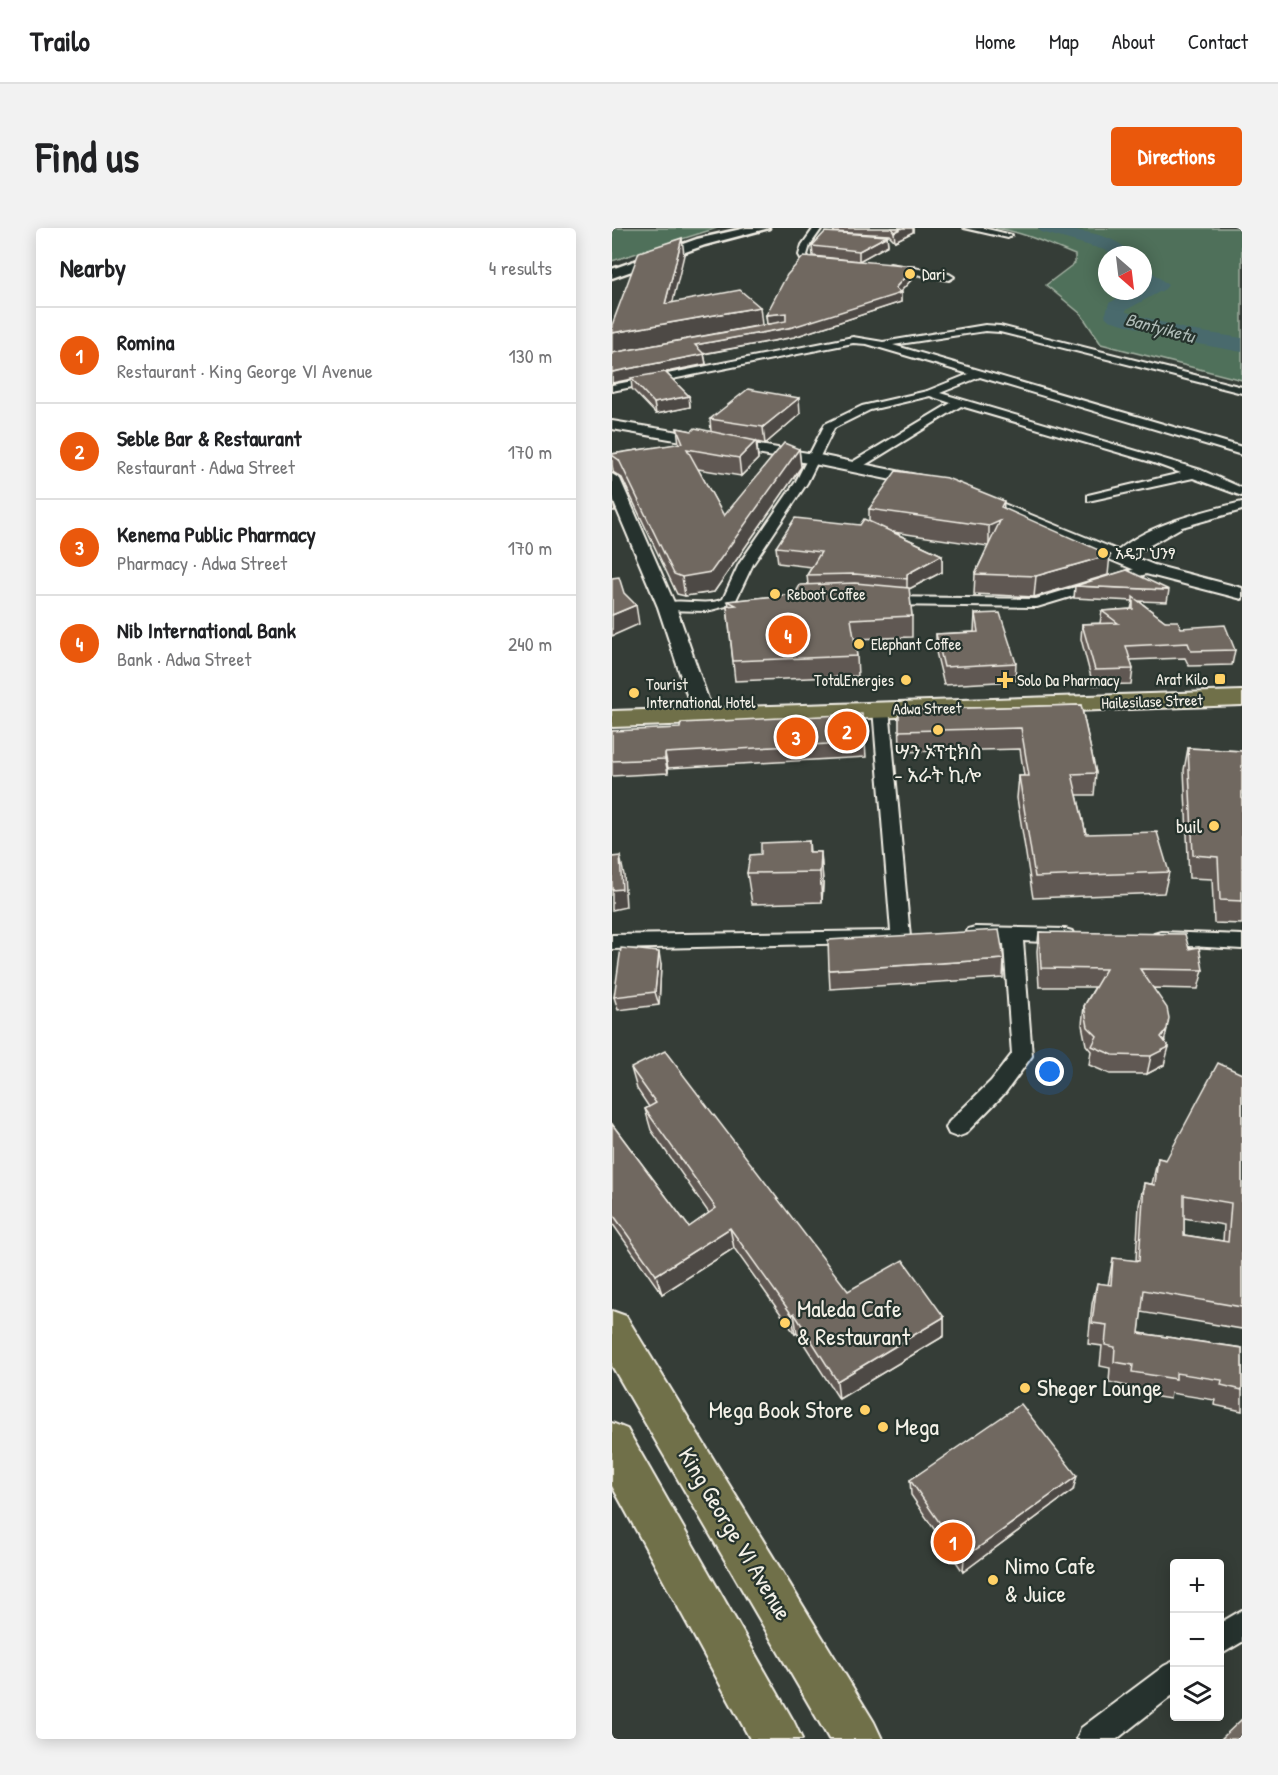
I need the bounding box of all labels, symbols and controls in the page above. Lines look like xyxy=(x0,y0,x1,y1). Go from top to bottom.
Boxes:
text: Trailo xyxy=(30,22,90,60)
text: Home xyxy=(975,27,1016,56)
text: Map xyxy=(1049,27,1079,56)
text: About xyxy=(1112,27,1155,56)
text: Contact xyxy=(1188,27,1248,56)
button: Directions xyxy=(1111,127,1242,186)
text: Find us xyxy=(36,128,139,185)
north arrow xyxy=(1098,246,1152,300)
text: Nearby xyxy=(60,250,126,285)
text: 4 results xyxy=(489,254,552,281)
place label: Dari xyxy=(922,263,946,285)
marker: Dari xyxy=(903,267,917,281)
water label: Bantyiketu xyxy=(1123,306,1199,349)
text: Romina xyxy=(117,327,174,357)
text: 1 xyxy=(76,342,83,369)
text: 130 m xyxy=(509,342,552,369)
text: Restaurant · King George VI Avenue xyxy=(117,357,373,384)
text: Seble Bar & Restaurant xyxy=(117,423,301,453)
text: 2 xyxy=(75,438,84,465)
text: 170 m xyxy=(508,438,552,465)
text: Restaurant · Adwa Street xyxy=(117,453,295,480)
text: Kenema Public Pharmacy xyxy=(117,519,316,549)
text: 3 xyxy=(75,534,84,561)
text: 170 m xyxy=(508,534,552,561)
place label: አዴፓ ህንፃ xyxy=(1115,542,1176,564)
marker: አዴፓ ህንፃ xyxy=(1096,546,1110,560)
text: Pharmacy · Adwa Street xyxy=(117,549,287,576)
place label: Reboot Coffee xyxy=(787,583,866,605)
marker: Reboot Coffee xyxy=(768,587,782,601)
pin: 4 xyxy=(768,612,807,658)
text: Nib International Bank xyxy=(117,615,296,645)
text: 4 xyxy=(76,630,83,657)
text: 240 m xyxy=(508,630,552,657)
place label: Elephant Coffee xyxy=(871,633,962,655)
marker: Elephant Coffee xyxy=(852,637,866,651)
text: Bank · Adwa Street xyxy=(117,645,251,672)
place label: Arat Kilo xyxy=(1156,668,1209,690)
place label: TotalEnergies xyxy=(814,669,894,691)
place label: Solo Da Pharmacy xyxy=(1017,669,1120,691)
marker: Arat Kilo xyxy=(1213,672,1227,686)
place label: Tourist International Hotel xyxy=(646,673,756,713)
marker: TotalEnergies xyxy=(899,673,913,687)
marker: Solo Da Pharmacy xyxy=(998,673,1012,687)
marker: Tourist International Hotel xyxy=(627,686,641,700)
street label: Hailesilase Street xyxy=(1101,688,1204,714)
street label: Adwa Street xyxy=(892,696,962,720)
pin: 2 xyxy=(828,708,866,754)
pin: 3 xyxy=(776,714,816,760)
marker: ሣን ኦፕቲክስ - አራት ኪሎ xyxy=(931,723,945,737)
place label: ሣን ኦፕቲክስ - አራት ኪሎ xyxy=(894,738,982,788)
place label: buil xyxy=(1176,812,1203,839)
marker: buil xyxy=(1207,819,1221,833)
your location xyxy=(1035,1057,1064,1086)
place label: Maleda Cafe & Restaurant xyxy=(797,1292,911,1352)
marker: Maleda Cafe & Restaurant xyxy=(778,1316,792,1330)
place label: Sheger Lounge xyxy=(1037,1371,1162,1403)
marker: Sheger Lounge xyxy=(1018,1381,1032,1395)
place label: Mega Book Store xyxy=(709,1393,853,1425)
marker: Mega Book Store xyxy=(858,1403,872,1417)
place label: Mega xyxy=(895,1410,939,1442)
marker: Mega xyxy=(876,1420,890,1434)
street label: King George VI Avenue xyxy=(672,1441,800,1626)
pin: 1 xyxy=(934,1520,972,1564)
place label: Nimo Cafe & Juice xyxy=(1005,1549,1096,1609)
map controls xyxy=(1170,1559,1224,1721)
button: + xyxy=(1170,1559,1224,1613)
marker: Nimo Cafe & Juice xyxy=(986,1573,1000,1587)
button: − xyxy=(1170,1613,1224,1667)
button: layers xyxy=(1170,1667,1224,1721)

